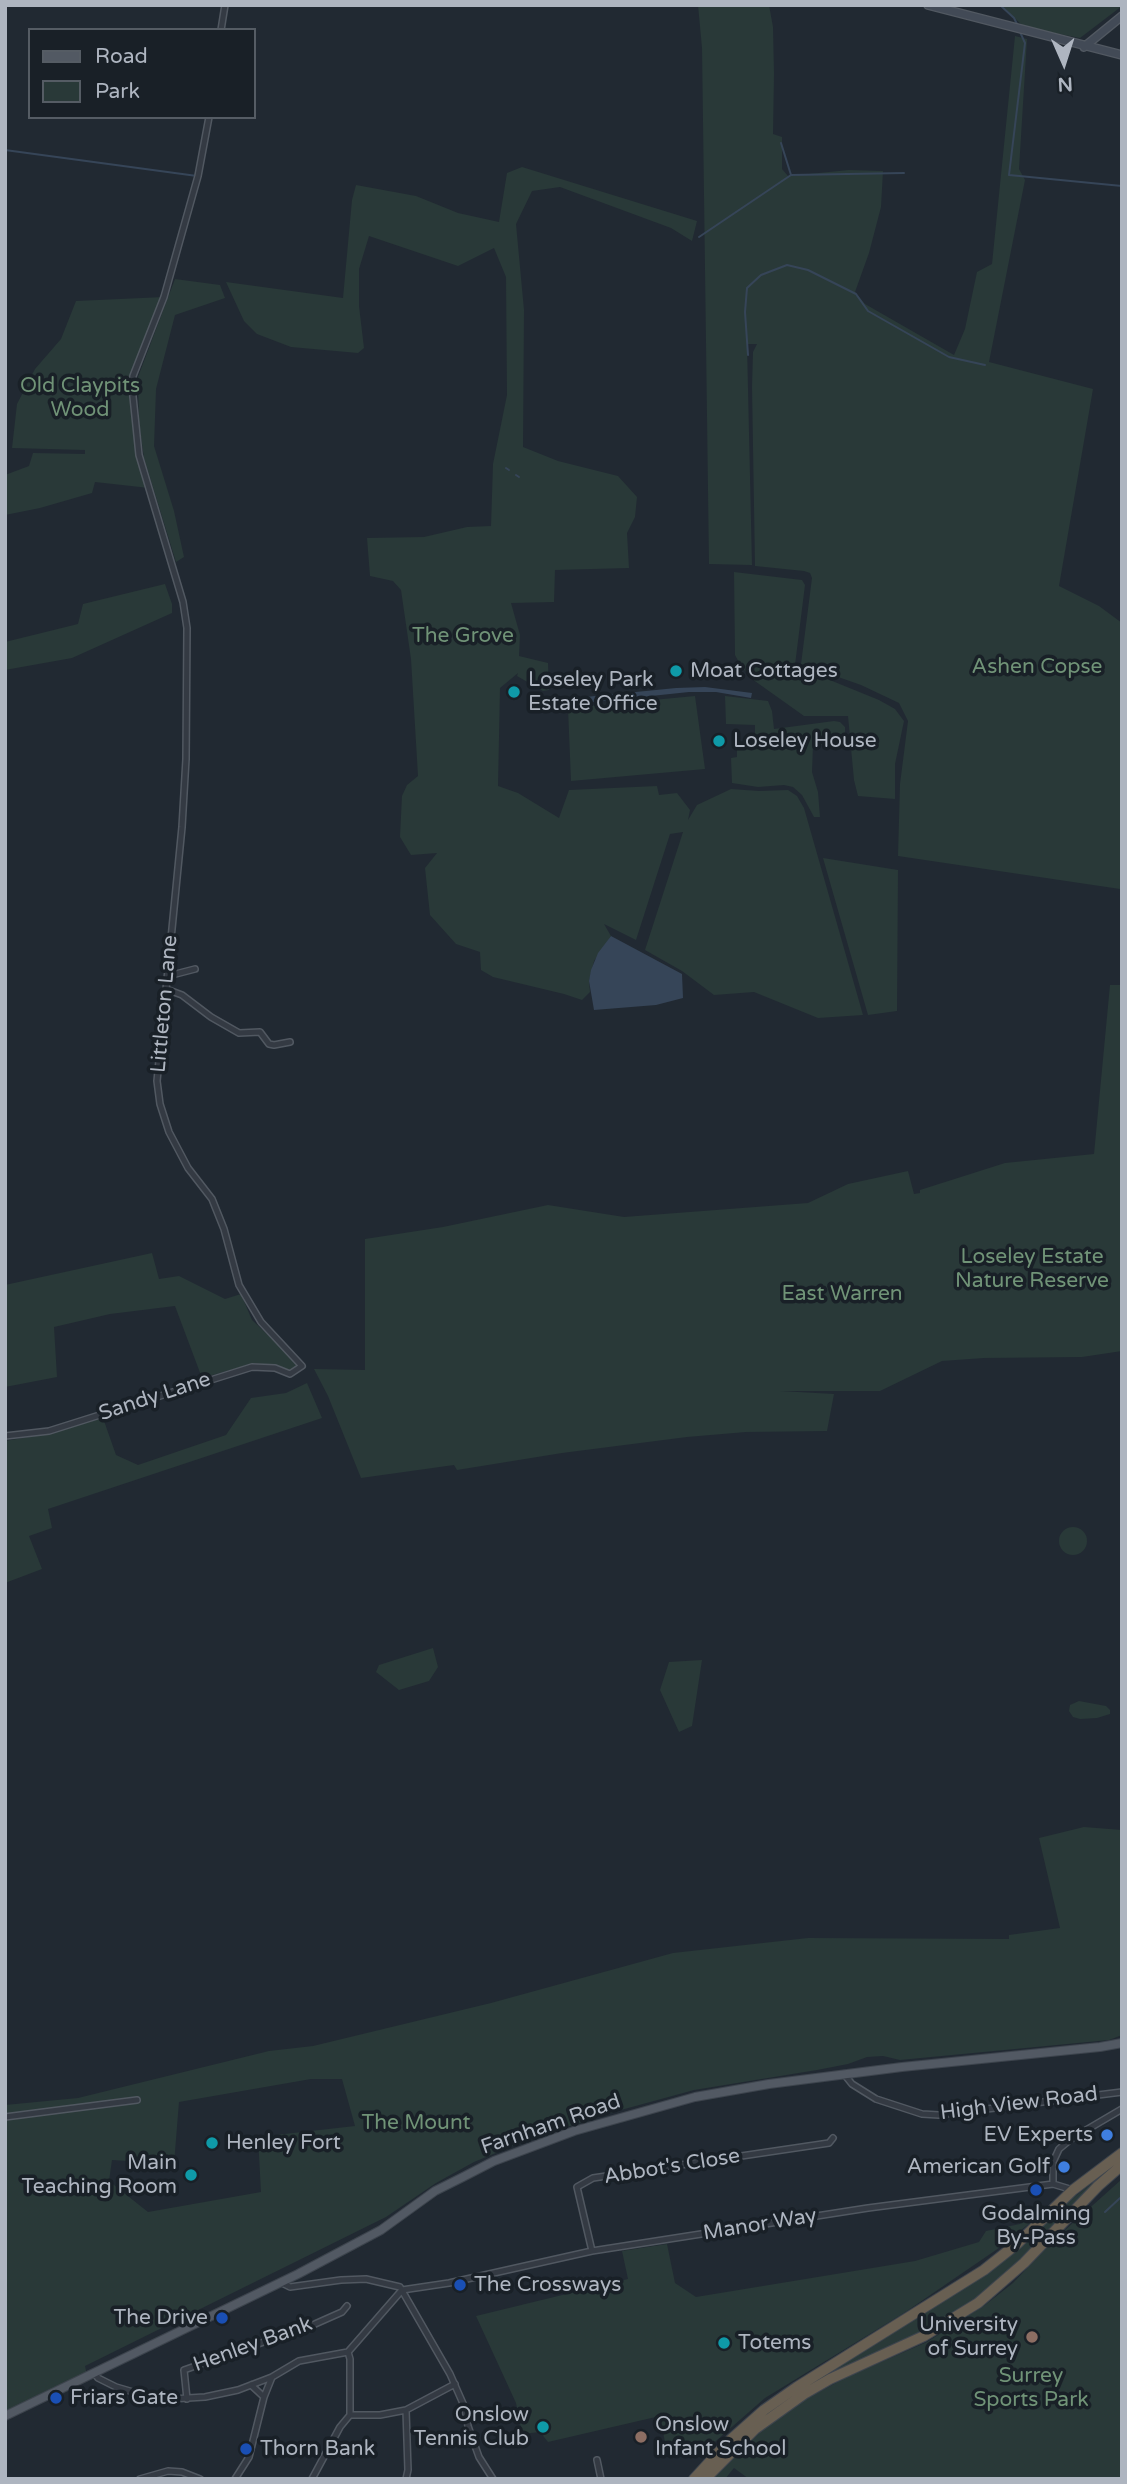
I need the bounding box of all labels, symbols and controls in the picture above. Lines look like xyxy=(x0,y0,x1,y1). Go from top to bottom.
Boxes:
legend xyxy=(28,28,256,119)
north arrow xyxy=(1029,28,1099,98)
text: Road xyxy=(95,44,148,69)
text: N xyxy=(1057,73,1073,95)
text: Park xyxy=(95,79,140,104)
park label: Old Claypits Wood xyxy=(20,373,140,423)
park label: The Grove xyxy=(412,623,514,649)
park label: Ashen Copse xyxy=(972,654,1102,680)
place label: Moat Cottages xyxy=(690,658,838,684)
marker: Moat Cottages xyxy=(668,663,684,679)
place label: Loseley Park Estate Office xyxy=(528,667,658,717)
marker: Loseley Park Estate Office xyxy=(506,684,522,700)
place label: Loseley House xyxy=(733,728,877,754)
marker: Loseley House xyxy=(711,733,727,749)
street label: Littleton Lane xyxy=(146,934,184,1074)
park label: Loseley Estate Nature Reserve xyxy=(955,1244,1109,1294)
park label: East Warren xyxy=(781,1281,903,1307)
street label: Sandy Lane xyxy=(96,1367,214,1427)
street label: High View Road xyxy=(939,2082,1099,2126)
street label: Farnham Road xyxy=(478,2089,624,2161)
park label: The Mount xyxy=(362,2110,470,2136)
place label: EV Experts xyxy=(984,2122,1093,2148)
marker: EV Experts xyxy=(1099,2127,1115,2143)
place label: Henley Fort xyxy=(226,2130,341,2156)
marker: Henley Fort xyxy=(204,2135,220,2151)
street label: Abbot's Close xyxy=(602,2144,742,2190)
place label: Main Teaching Room xyxy=(21,2150,177,2200)
place label: American Golf xyxy=(907,2154,1050,2180)
marker: American Golf xyxy=(1056,2159,1072,2175)
marker: Main Teaching Room xyxy=(183,2167,199,2183)
marker: Godalming By-Pass xyxy=(1028,2182,1044,2198)
place label: Godalming By-Pass xyxy=(981,2201,1091,2251)
street label: Manor Way xyxy=(702,2204,818,2246)
place label: The Crossways xyxy=(474,2272,621,2298)
marker: The Crossways xyxy=(452,2277,468,2293)
place label: The Drive xyxy=(113,2305,208,2331)
marker: The Drive xyxy=(214,2310,230,2326)
street label: Henley Bank xyxy=(190,2312,316,2378)
place label: University of Surrey xyxy=(919,2312,1018,2362)
marker: University of Surrey xyxy=(1024,2329,1040,2345)
place label: Totems xyxy=(738,2330,811,2356)
marker: Totems xyxy=(716,2335,732,2351)
park label: Surrey Sports Park xyxy=(973,2363,1089,2413)
place label: Friars Gate xyxy=(70,2385,178,2411)
marker: Friars Gate xyxy=(48,2390,64,2406)
place label: Onslow Tennis Club xyxy=(413,2402,529,2452)
place label: Onslow Infant School xyxy=(655,2412,786,2462)
marker: Onslow Tennis Club xyxy=(535,2419,551,2435)
marker: Onslow Infant School xyxy=(633,2429,649,2445)
place label: Thorn Bank xyxy=(260,2436,375,2462)
marker: Thorn Bank xyxy=(238,2441,254,2457)

